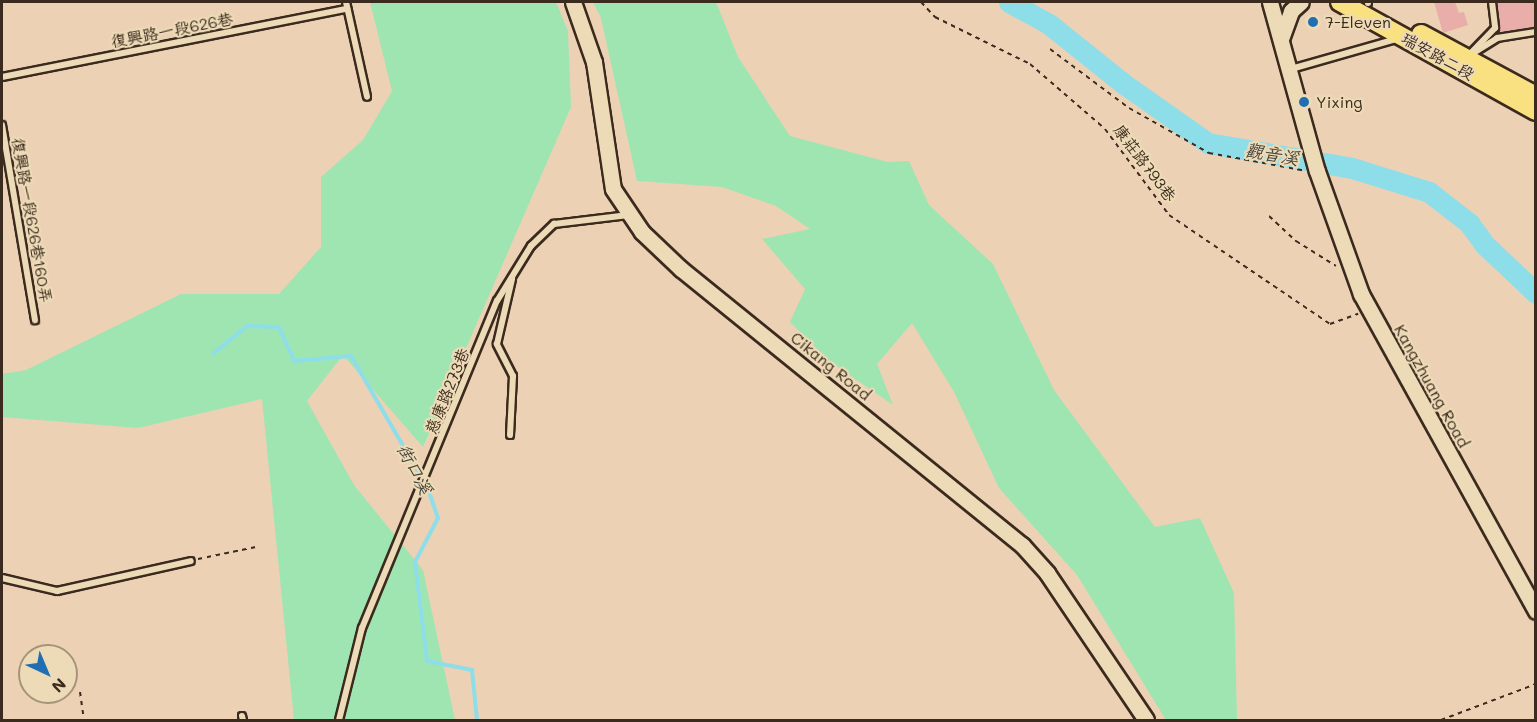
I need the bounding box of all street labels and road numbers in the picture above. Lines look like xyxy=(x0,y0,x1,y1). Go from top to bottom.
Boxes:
street label: 復興路一段626巷 xyxy=(109,9,235,51)
street label: 瑞安路二段 xyxy=(1398,28,1478,84)
street label: 康莊路793巷 xyxy=(1110,121,1180,205)
street label: 復興路一段626巷160弄 xyxy=(8,136,56,304)
street label: Kangzhuang Road xyxy=(1390,321,1474,451)
street label: Cikang Road xyxy=(787,328,875,404)
street label: 慈康路273巷 xyxy=(421,345,473,437)

